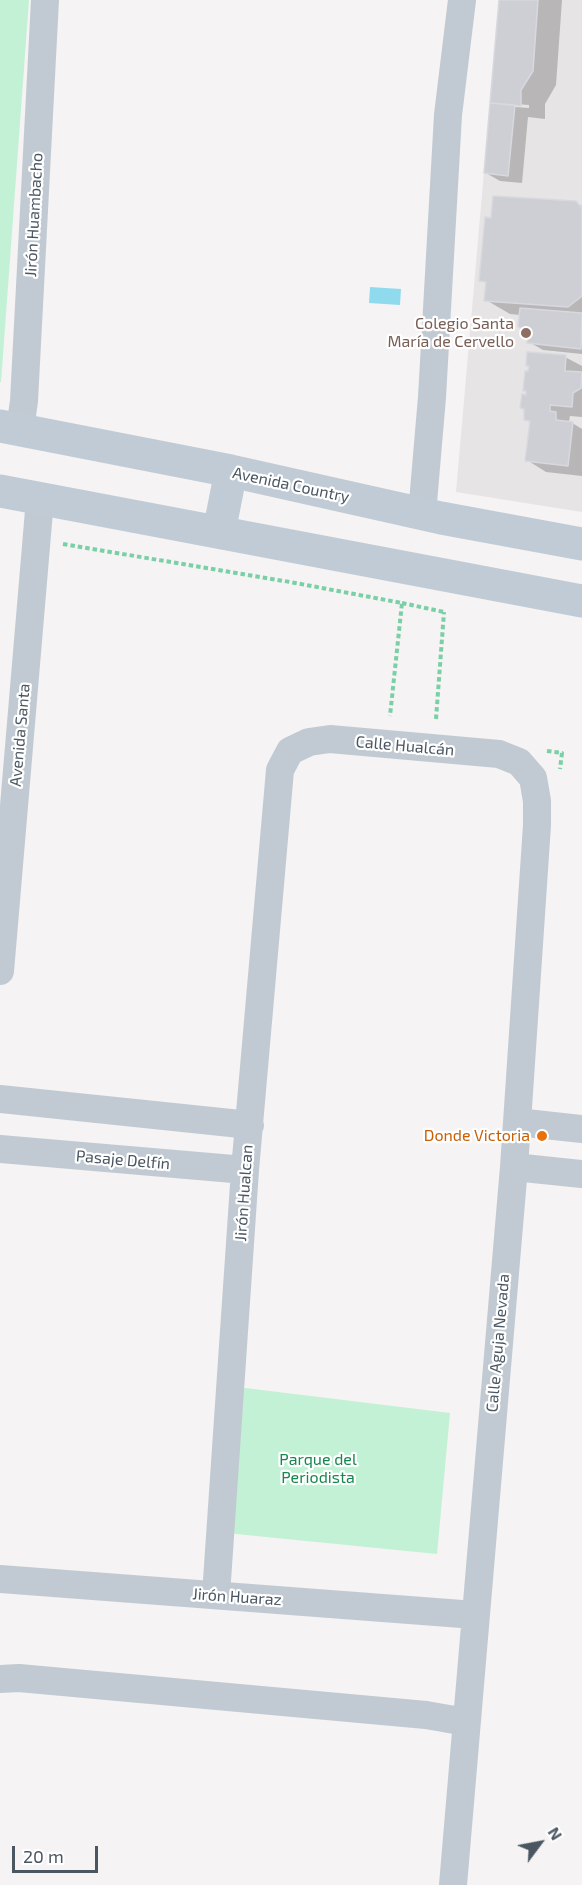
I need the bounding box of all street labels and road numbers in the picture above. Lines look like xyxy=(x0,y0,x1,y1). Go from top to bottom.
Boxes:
street label: Jirón Huambacho xyxy=(21,152,47,278)
street label: Avenida Country xyxy=(231,463,351,507)
street label: Avenida Santa xyxy=(6,683,34,787)
street label: Calle Hualcán xyxy=(355,732,455,760)
street label: Jirón Hualcan xyxy=(231,1144,257,1242)
street label: Pasaje Delfín xyxy=(75,1146,171,1174)
street label: Calle Aguja Nevada xyxy=(482,1273,514,1413)
street label: Jirón Huaraz xyxy=(192,1584,282,1610)

